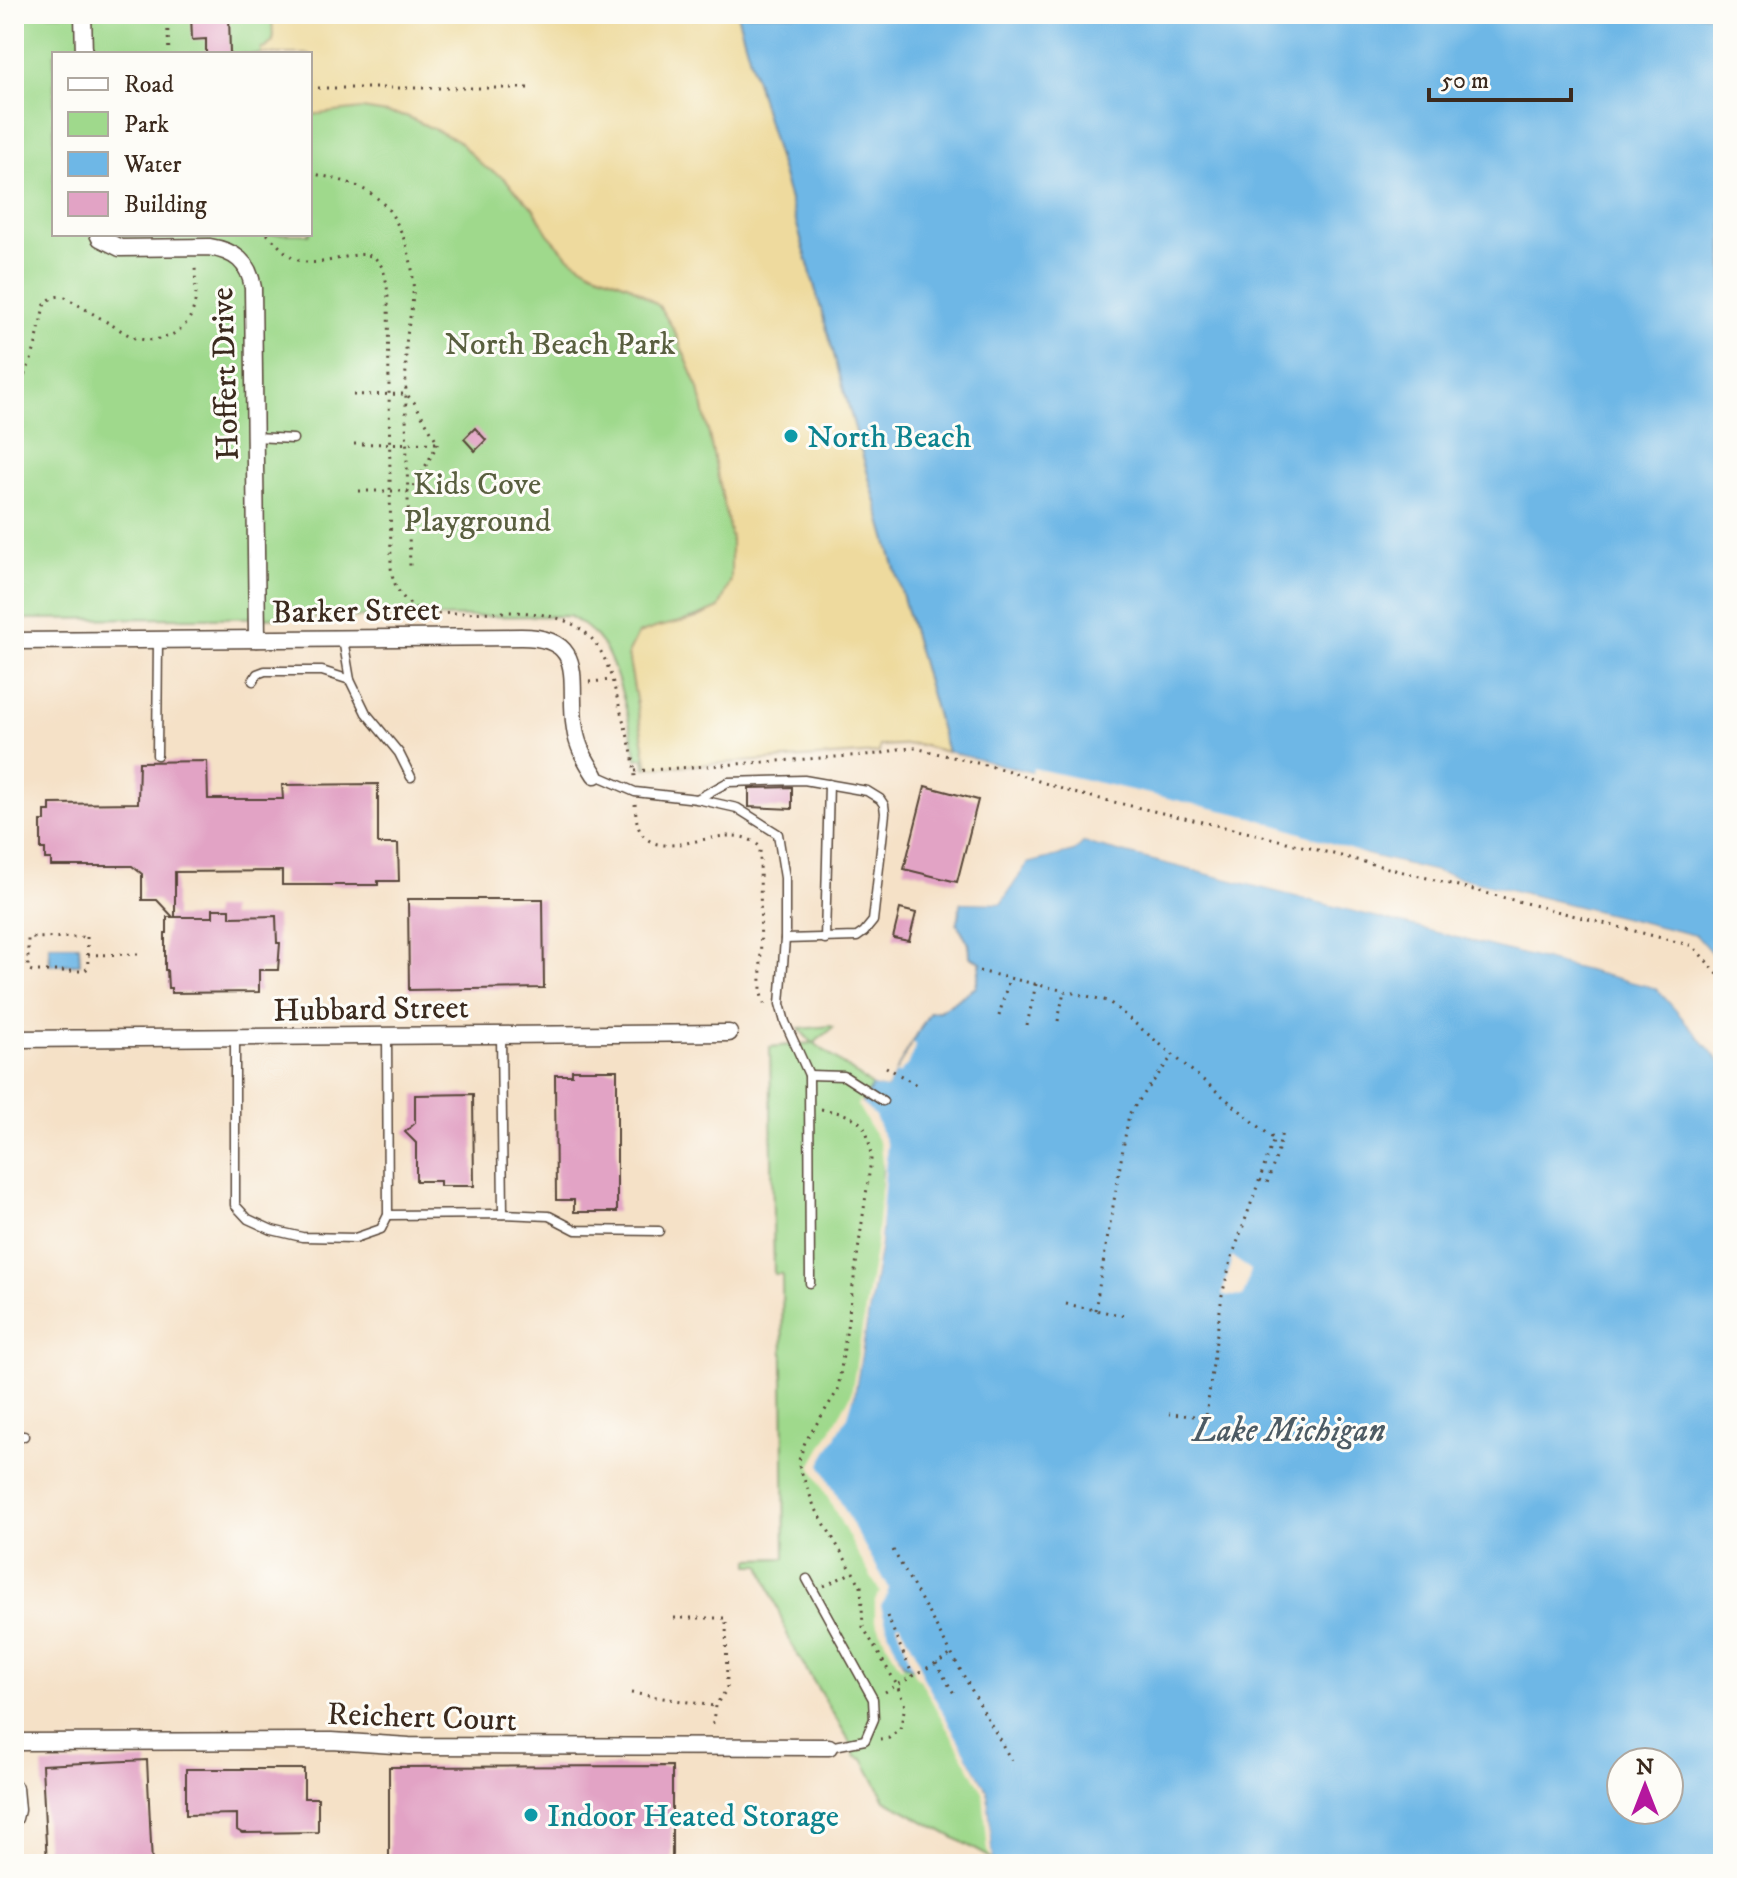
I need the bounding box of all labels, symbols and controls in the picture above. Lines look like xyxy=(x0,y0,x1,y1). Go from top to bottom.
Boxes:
legend xyxy=(52,52,312,236)
scale bar xyxy=(1429,52,1571,102)
text: 50 m xyxy=(1441,66,1489,96)
text: Road xyxy=(124,70,174,100)
text: Park xyxy=(124,110,169,140)
text: Water xyxy=(123,150,181,180)
text: Building xyxy=(124,190,207,220)
street label: Hoffert Drive xyxy=(203,287,249,461)
park label: North Beach Park xyxy=(444,325,676,365)
place label: North Beach xyxy=(807,418,972,458)
marker: North Beach xyxy=(782,427,800,445)
park label: Kids Cove Playground xyxy=(403,465,551,542)
street label: Barker Street xyxy=(271,591,441,633)
street label: Hubbard Street xyxy=(273,988,469,1032)
water label: Lake Michigan xyxy=(1190,1410,1386,1452)
street label: Reichert Court xyxy=(326,1695,517,1741)
north arrow xyxy=(1605,1746,1685,1826)
text: N xyxy=(1636,1754,1654,1781)
place label: Indoor Heated Storage xyxy=(547,1797,839,1837)
marker: Indoor Heated Storage xyxy=(522,1806,540,1824)

